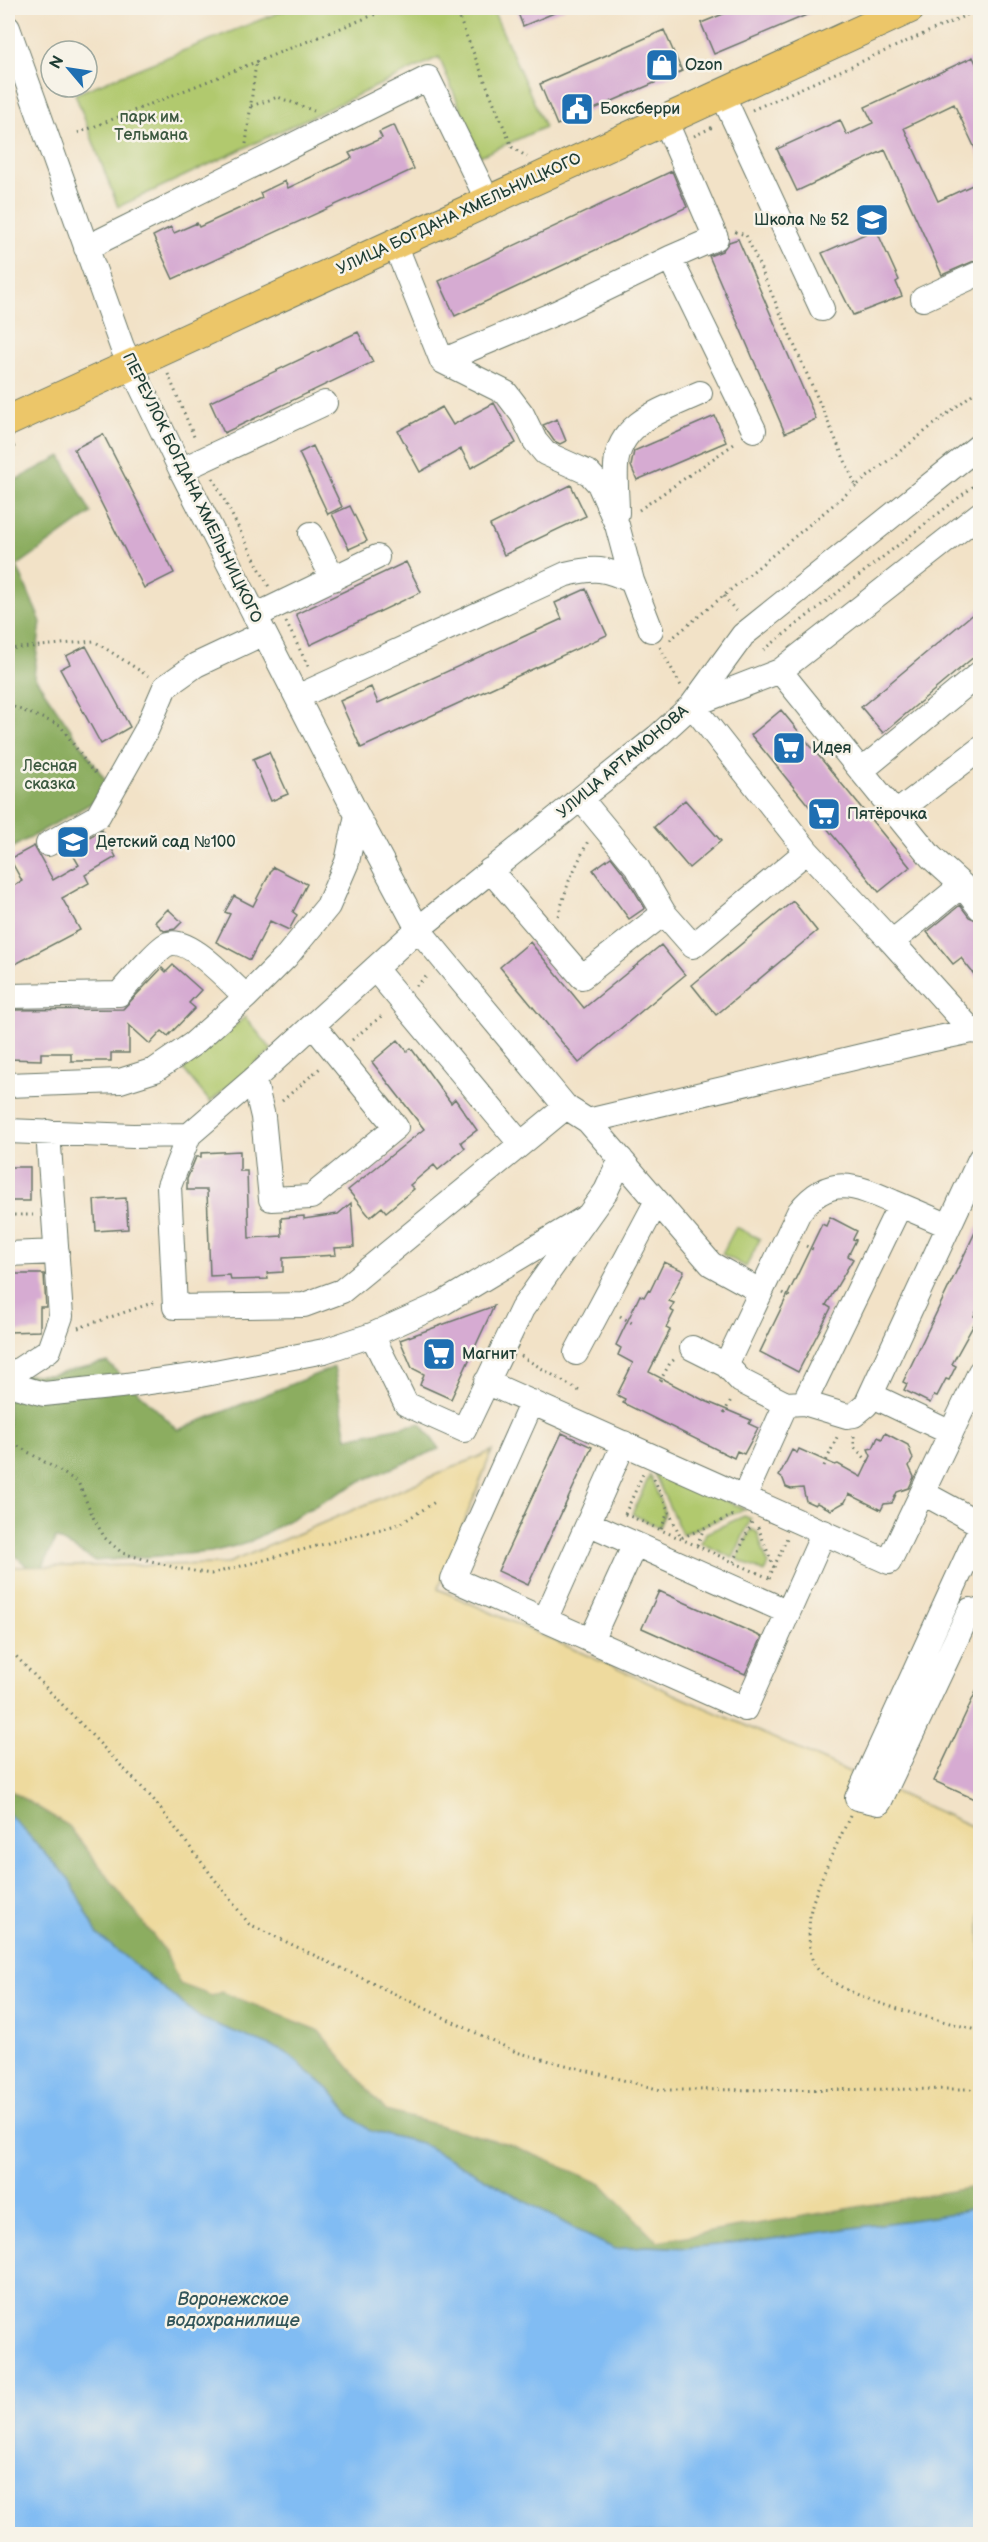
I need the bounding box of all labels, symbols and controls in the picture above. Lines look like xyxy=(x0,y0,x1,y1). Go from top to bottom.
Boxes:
north arrow xyxy=(39,39,99,99)
shop icon: Ozon xyxy=(644,47,680,83)
text: N xyxy=(46,53,68,72)
place label: Ozon xyxy=(685,56,723,75)
public building icon: Боксберри xyxy=(559,91,595,127)
place label: Боксберри xyxy=(600,100,680,119)
park label: парк им. Тельмана xyxy=(114,108,188,145)
street label: УЛИЦА БОГДАНА ХМЕЛЬНИЦКОГО xyxy=(334,149,585,279)
school or university icon: Школа № 52 xyxy=(854,202,890,238)
place label: Школа № 52 xyxy=(754,211,850,230)
street label: ПЕРЕУЛОК БОГДАНА ХМЕЛЬНИЦКОГО xyxy=(118,350,266,627)
street label: УЛИЦА АРТАМОНОВА xyxy=(553,701,693,822)
supermarket icon: Идея xyxy=(771,730,807,766)
place label: Идея xyxy=(812,739,851,758)
park label: Лесная сказка xyxy=(22,757,77,794)
supermarket icon: Пятёрочка xyxy=(806,796,842,832)
place label: Пятёрочка xyxy=(847,805,928,824)
school or university icon: Детский сад №100 xyxy=(55,824,91,860)
place label: Детский сад №100 xyxy=(96,833,236,852)
supermarket icon: Магнит xyxy=(421,1336,457,1372)
place label: Магнит xyxy=(462,1345,517,1364)
water label: Воронежское водохранилище xyxy=(166,2289,300,2331)

